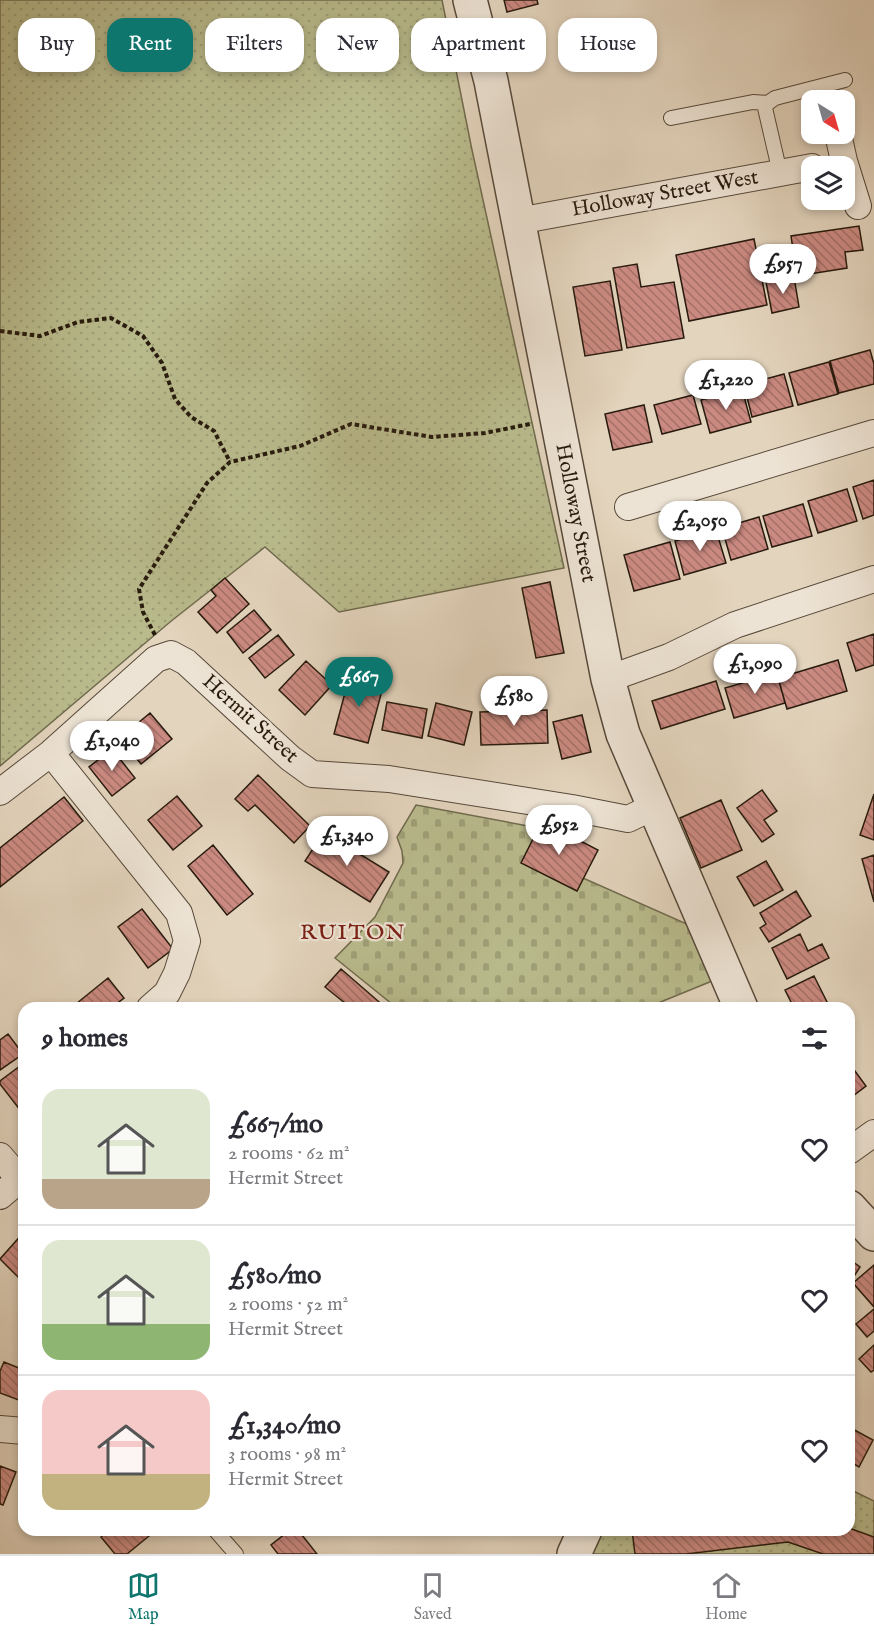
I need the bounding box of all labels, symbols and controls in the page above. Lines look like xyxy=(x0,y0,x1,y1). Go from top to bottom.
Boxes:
chip: Buy xyxy=(18,18,95,72)
chip: Rent xyxy=(107,18,193,72)
chip: Filters xyxy=(205,18,304,72)
chip: New xyxy=(316,18,399,72)
chip: Apartment xyxy=(411,18,546,72)
chip: House xyxy=(558,18,657,72)
north arrow xyxy=(801,90,855,144)
map controls xyxy=(801,90,855,210)
button: layers xyxy=(801,156,855,210)
street label: Holloway Street West xyxy=(570,164,760,224)
pin: £957 xyxy=(747,244,819,295)
text: £957 xyxy=(763,251,803,276)
pin: £1,220 xyxy=(677,360,775,411)
text: £1,220 xyxy=(698,367,754,392)
street label: Holloway Street xyxy=(548,441,602,585)
pin: £2,050 xyxy=(651,501,749,552)
text: £2,050 xyxy=(672,508,728,533)
pin: £1,090 xyxy=(706,644,804,695)
text: £1,090 xyxy=(728,651,783,676)
pin: £667 xyxy=(323,657,395,708)
text: £667 xyxy=(339,664,379,689)
street label: Hermit Street xyxy=(196,669,304,769)
pin: £580 xyxy=(478,676,550,727)
text: £580 xyxy=(495,683,533,708)
pin: £1,040 xyxy=(63,721,161,772)
text: £1,040 xyxy=(84,728,140,753)
pin: £952 xyxy=(523,805,595,856)
text: £952 xyxy=(539,812,579,837)
pin: £1,340 xyxy=(298,816,396,867)
text: £1,340 xyxy=(320,823,374,848)
district label: RUITON xyxy=(300,919,406,947)
text: 9 homes xyxy=(42,1022,128,1055)
icon: filters xyxy=(798,1022,831,1055)
text: £667/mo xyxy=(228,1108,323,1141)
icon: home xyxy=(90,1113,162,1185)
icon: heart xyxy=(798,1133,831,1166)
text: 2 rooms · 62 m² xyxy=(228,1141,350,1166)
text: Hermit Street xyxy=(228,1166,343,1191)
text: £580/mo xyxy=(228,1259,321,1292)
icon: home xyxy=(90,1264,162,1336)
icon: heart xyxy=(798,1284,831,1317)
text: 2 rooms · 52 m² xyxy=(228,1292,348,1317)
text: Hermit Street xyxy=(228,1317,343,1342)
text: £1,340/mo xyxy=(228,1409,341,1442)
icon: home xyxy=(90,1414,162,1486)
icon: heart xyxy=(798,1434,831,1467)
text: 3 rooms · 98 m² xyxy=(228,1442,346,1467)
text: Hermit Street xyxy=(228,1467,343,1492)
tab: Map xyxy=(127,1569,160,1625)
tab: Saved xyxy=(414,1569,452,1625)
tab: Home xyxy=(705,1569,747,1625)

